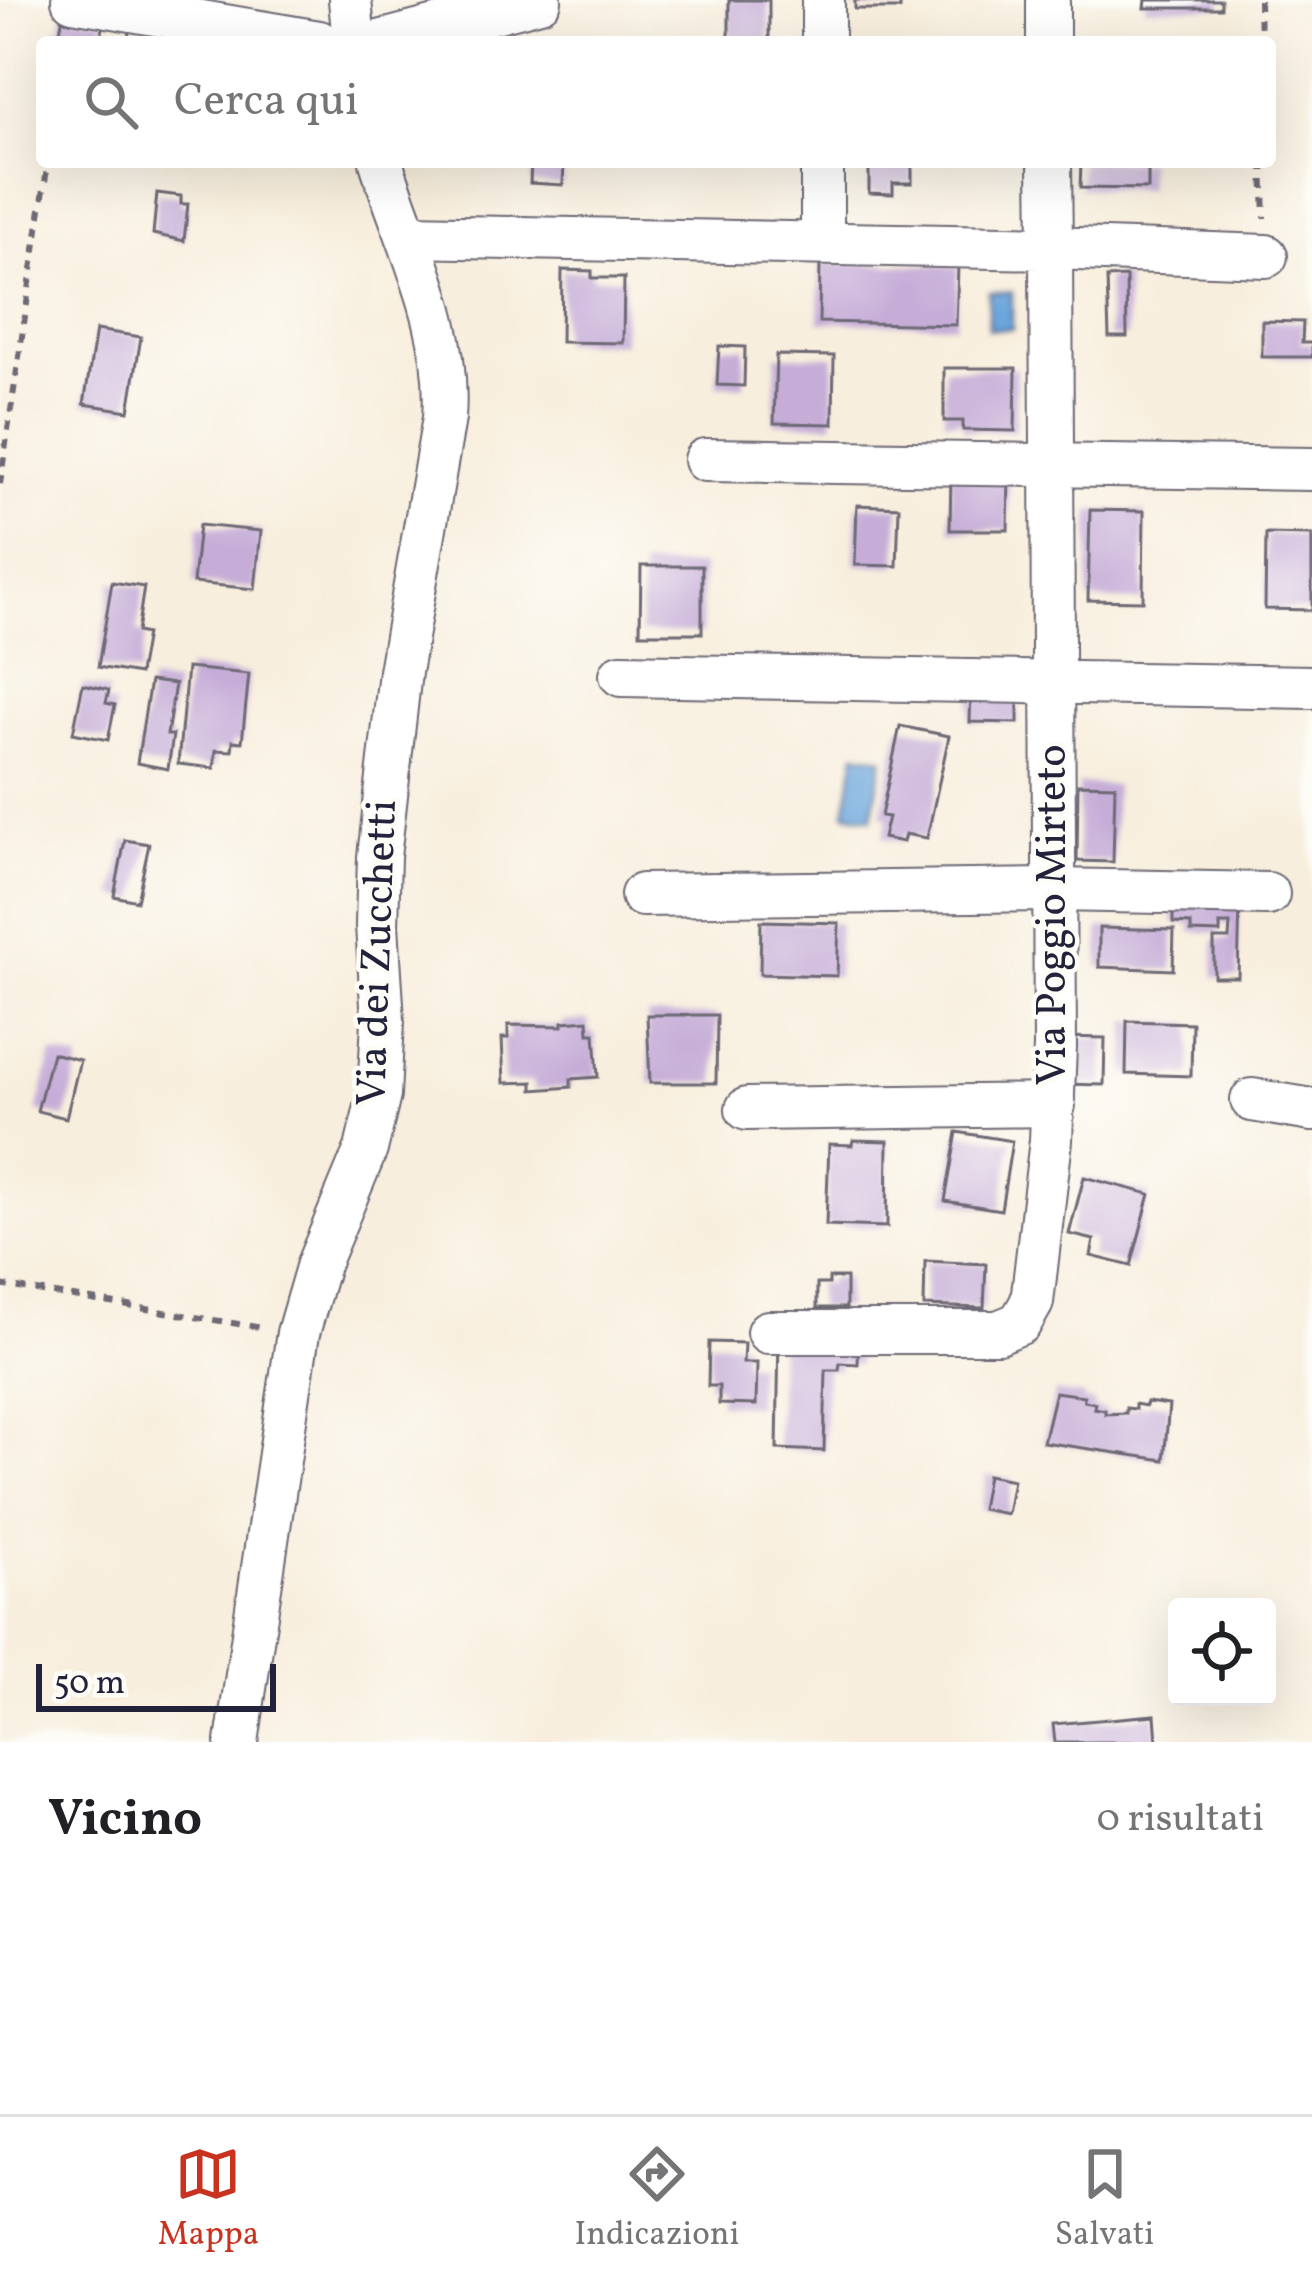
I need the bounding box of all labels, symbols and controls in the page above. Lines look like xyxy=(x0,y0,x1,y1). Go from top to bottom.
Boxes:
search box xyxy=(36,36,1276,168)
icon: search xyxy=(78,69,144,135)
text: Cerca qui xyxy=(174,71,359,134)
street label: Via Poggio Mirteto xyxy=(1025,744,1084,1086)
street label: Via dei Zucchetti xyxy=(344,799,414,1107)
map controls xyxy=(1168,1598,1276,1706)
button: locate xyxy=(1168,1598,1276,1706)
scale bar xyxy=(36,1658,276,1711)
text: 50 m xyxy=(54,1662,125,1708)
text: Vicino xyxy=(48,1785,202,1856)
text: 0 risultati xyxy=(1096,1793,1264,1847)
tab: Mappa xyxy=(158,2141,259,2259)
tab: Indicazioni xyxy=(575,2141,739,2259)
tab: Salvati xyxy=(1055,2141,1154,2259)

